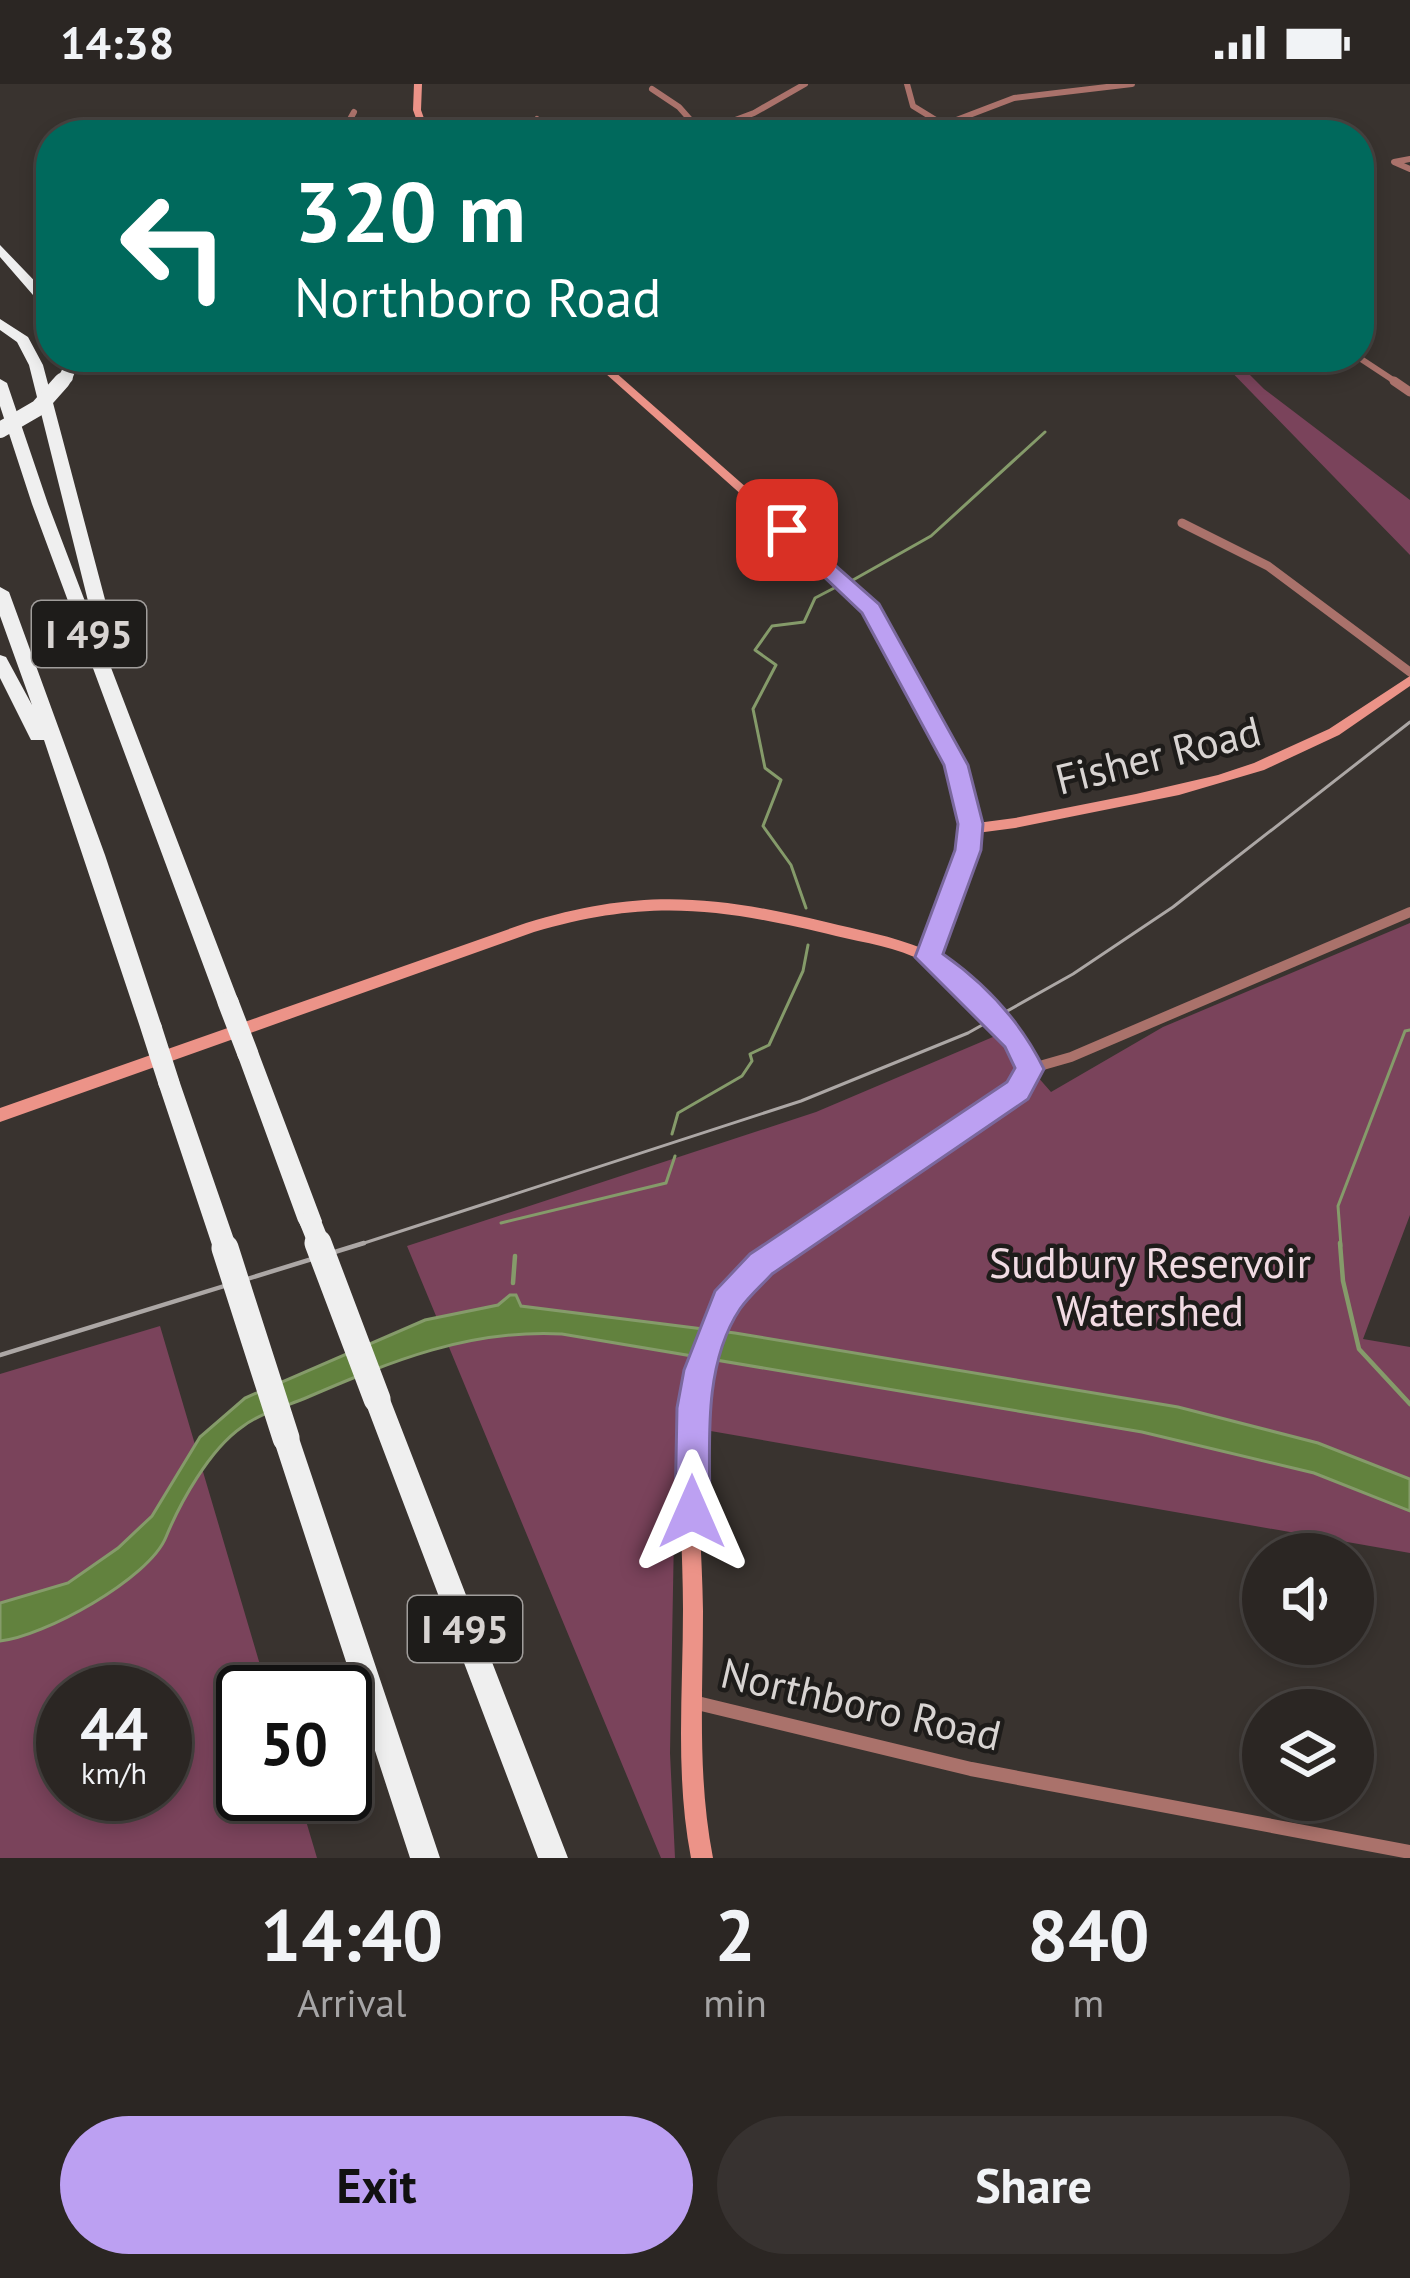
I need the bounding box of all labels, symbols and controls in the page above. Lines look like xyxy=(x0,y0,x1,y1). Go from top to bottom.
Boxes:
text: 14:38 xyxy=(60,13,174,71)
text: 320 m xyxy=(294,156,526,265)
icon: left xyxy=(96,168,252,324)
text: Northboro Road xyxy=(294,262,661,332)
pin xyxy=(736,479,838,581)
icon: arrive xyxy=(754,497,820,563)
road number: I 495 xyxy=(32,601,146,667)
street label: Fisher Road xyxy=(1050,703,1266,807)
park label: Sudbury Reservoir Watershed xyxy=(989,1235,1311,1338)
position arrow xyxy=(629,1449,755,1575)
map controls xyxy=(1242,1533,1374,1821)
button: sound xyxy=(1242,1533,1374,1665)
road number: I 495 xyxy=(408,1596,522,1662)
street label: Northboro Road xyxy=(716,1645,1006,1762)
speed limit sign: 50 xyxy=(216,1665,372,1821)
text: 44 xyxy=(80,1689,148,1767)
button: layers xyxy=(1242,1689,1374,1821)
text: km/h xyxy=(81,1753,147,1792)
text: 14:40 xyxy=(260,1888,443,1981)
text: 2 xyxy=(715,1888,756,1981)
text: 840 xyxy=(1027,1888,1150,1981)
text: Arrival xyxy=(297,1977,406,2028)
text: min xyxy=(703,1977,767,2028)
text: m xyxy=(1073,1977,1104,2028)
button: Exit xyxy=(60,2116,693,2254)
button: Share xyxy=(717,2116,1350,2254)

